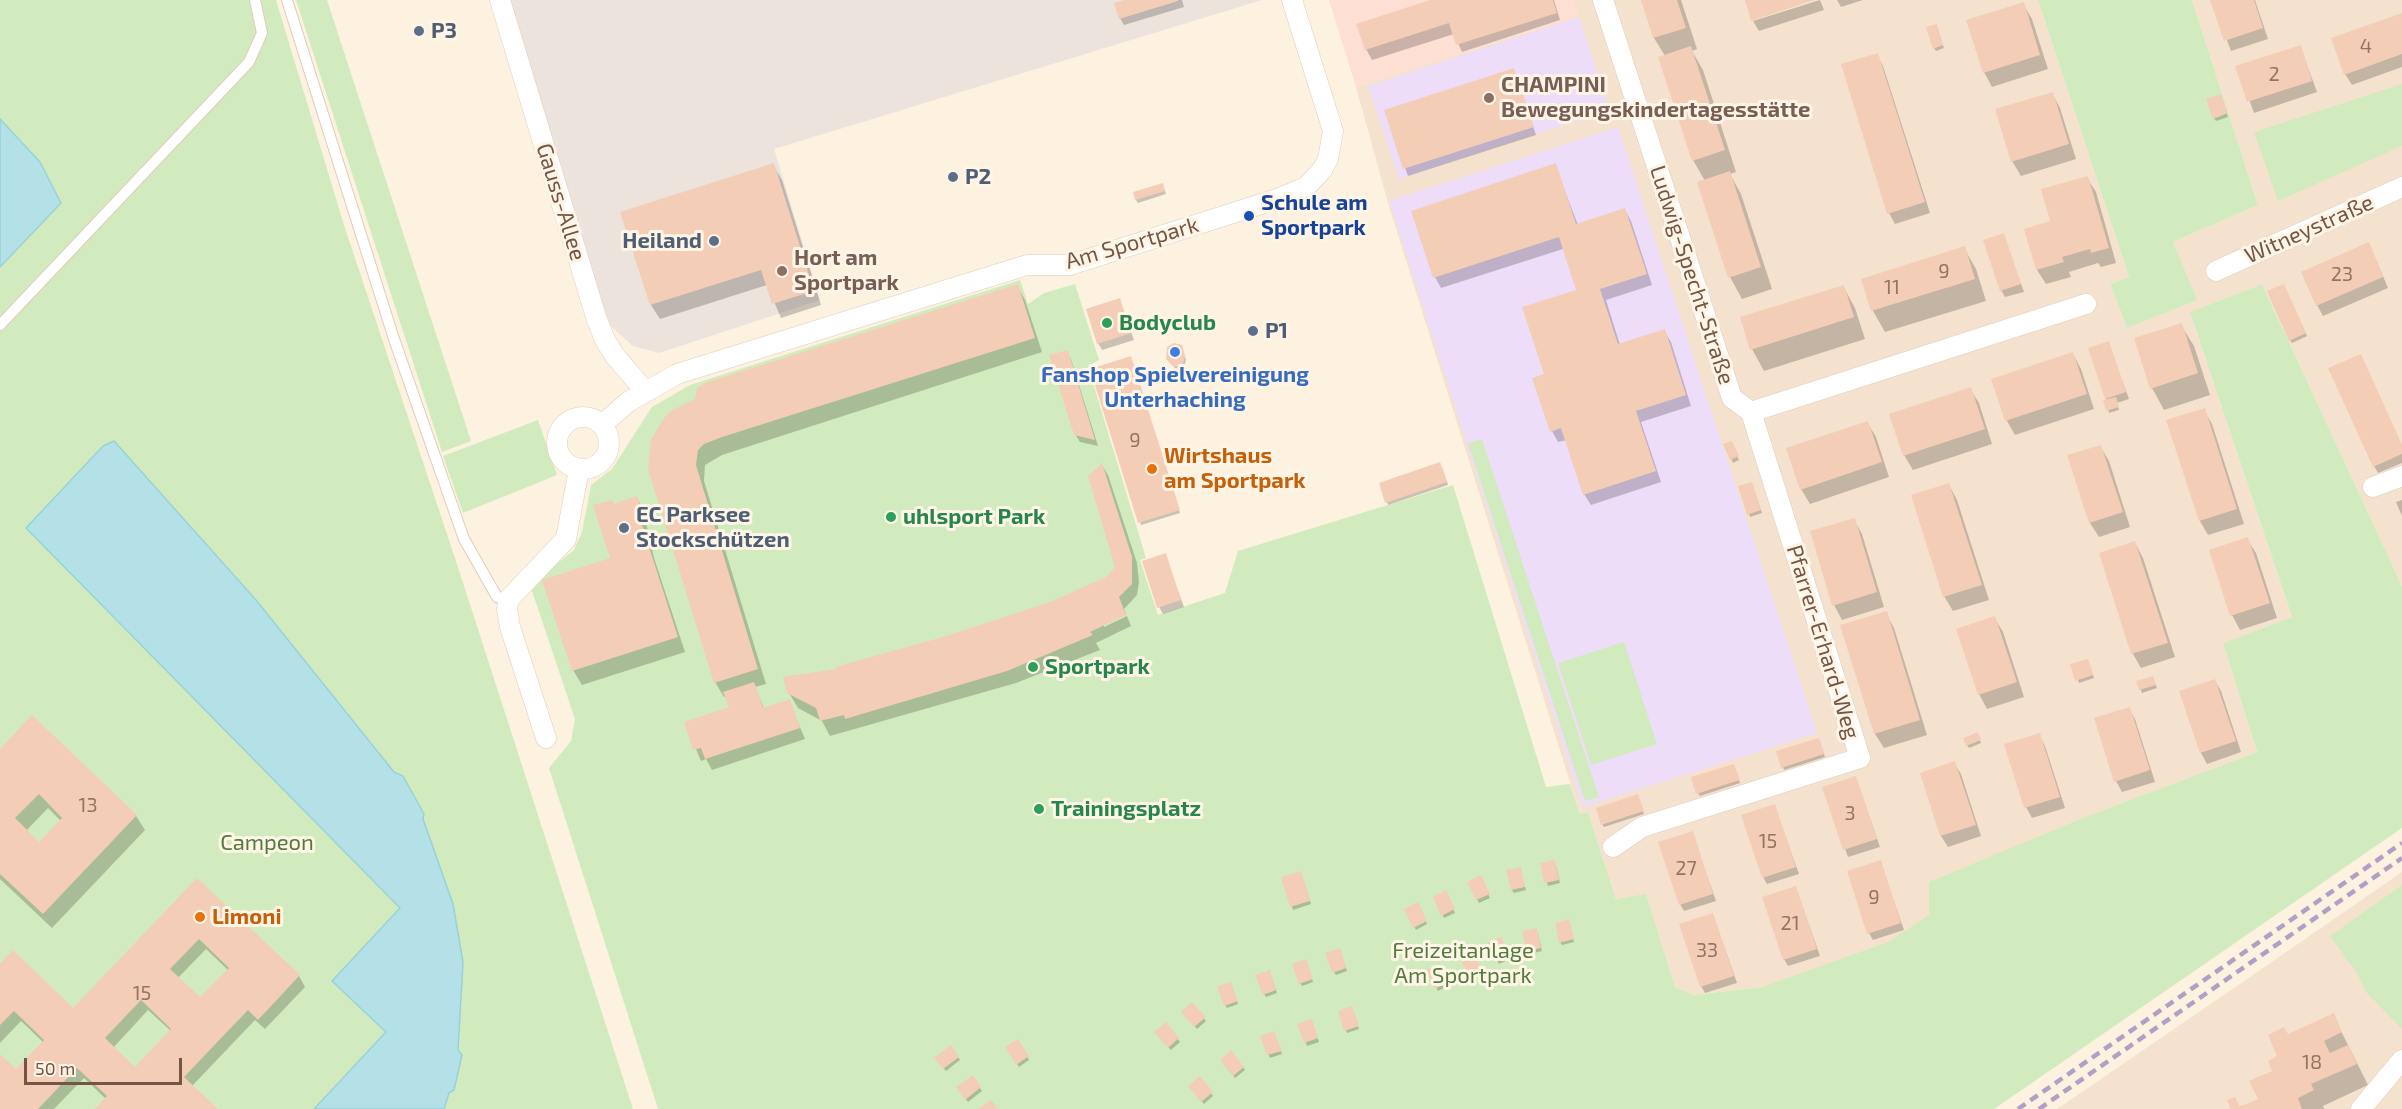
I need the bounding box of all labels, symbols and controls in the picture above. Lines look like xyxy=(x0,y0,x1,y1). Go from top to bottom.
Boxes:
place label: P3 xyxy=(431,18,457,44)
marker: P3 xyxy=(412,24,426,38)
house number: 4 xyxy=(2360,34,2372,58)
house number: 2 xyxy=(2268,62,2280,86)
place label: CHAMPINI Bewegungskindertagesstätte xyxy=(1501,72,1810,124)
marker: CHAMPINI Bewegungskindertagesstätte xyxy=(1482,91,1496,105)
street label: Gauss-Allee xyxy=(531,140,591,264)
street label: Ludwig-Specht-Straße xyxy=(1644,162,1740,388)
place label: P2 xyxy=(965,164,991,190)
marker: P2 xyxy=(946,170,960,184)
street label: Witneystraße xyxy=(2241,189,2377,269)
place label: Schule am Sportpark xyxy=(1261,190,1368,242)
marker: Schule am Sportpark xyxy=(1242,209,1256,223)
street label: Am Sportpark xyxy=(1062,211,1202,275)
place label: Heiland xyxy=(622,228,702,254)
marker: Heiland xyxy=(707,234,721,248)
place label: Hort am Sportpark xyxy=(794,245,899,296)
house number: 9 xyxy=(1938,259,1950,283)
house number: 23 xyxy=(2331,262,2353,286)
marker: Hort am Sportpark xyxy=(775,264,789,278)
house number: 11 xyxy=(1884,275,1900,299)
place label: Bodyclub xyxy=(1119,310,1216,336)
marker: Bodyclub xyxy=(1100,316,1114,330)
place label: P1 xyxy=(1265,318,1288,344)
marker: P1 xyxy=(1246,324,1260,338)
marker: Fanshop Spielvereinigung Unterhaching xyxy=(1168,345,1182,359)
place label: Fanshop Spielvereinigung Unterhaching xyxy=(1041,362,1309,414)
house number: 9 xyxy=(1129,428,1141,452)
place label: Wirtshaus am Sportpark xyxy=(1164,443,1306,494)
marker: Wirtshaus am Sportpark xyxy=(1145,462,1159,476)
place label: EC Parksee Stockschützen xyxy=(636,502,790,554)
place label: uhlsport Park xyxy=(903,504,1045,530)
marker: uhlsport Park xyxy=(884,510,898,524)
marker: EC Parksee Stockschützen xyxy=(617,521,631,535)
street label: Pfarrer-Erhard-Weg xyxy=(1781,542,1865,742)
place label: Sportpark xyxy=(1045,654,1150,680)
marker: Sportpark xyxy=(1026,660,1040,674)
house number: 13 xyxy=(78,793,98,817)
place label: Trainingsplatz xyxy=(1051,796,1201,822)
house number: 3 xyxy=(1844,801,1856,825)
marker: Trainingsplatz xyxy=(1032,802,1046,816)
house number: 15 xyxy=(1759,829,1777,853)
park label: Campeon xyxy=(220,830,314,856)
house number: 27 xyxy=(1675,856,1697,880)
house number: 9 xyxy=(1868,885,1880,909)
place label: Limoni xyxy=(212,904,282,930)
marker: Limoni xyxy=(193,910,207,924)
house number: 21 xyxy=(1780,911,1800,935)
park label: Freizeitanlage Am Sportpark xyxy=(1392,938,1534,990)
house number: 33 xyxy=(1696,938,1718,962)
house number: 15 xyxy=(133,981,151,1005)
scale bar xyxy=(27,1046,184,1084)
house number: 18 xyxy=(2302,1050,2322,1074)
text: 50 m xyxy=(35,1057,75,1079)

